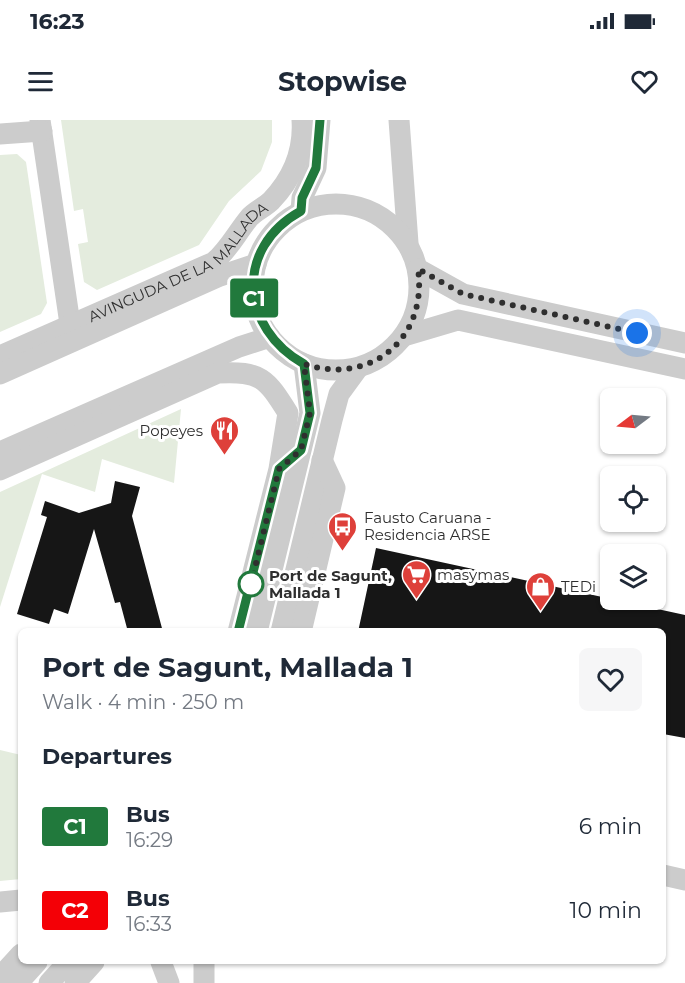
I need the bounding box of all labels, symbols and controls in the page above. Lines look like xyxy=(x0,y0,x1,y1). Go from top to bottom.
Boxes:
text: 16:23 xyxy=(30,8,84,35)
icon: menu xyxy=(24,65,57,98)
text: Stopwise xyxy=(278,65,407,98)
icon: heart xyxy=(628,65,661,98)
street label: AVINGUDA DE LA MALLADA xyxy=(85,197,271,326)
line badge: C1 xyxy=(227,278,281,318)
text: C1 xyxy=(242,286,266,311)
your location xyxy=(622,318,652,348)
north arrow xyxy=(600,388,666,454)
map controls xyxy=(600,388,666,610)
restaurant icon: Popeyes xyxy=(208,414,240,456)
place label: Popeyes xyxy=(140,421,203,440)
button: locate xyxy=(600,466,666,532)
place label: Fausto Caruana - Residencia ARSE xyxy=(364,508,492,544)
bus stop icon: Fausto Caruana - Residencia ARSE xyxy=(327,510,359,552)
button: layers xyxy=(600,544,666,610)
supermarket icon: masymas xyxy=(400,558,432,600)
place label: masymas xyxy=(437,565,509,584)
place label: Port de Sagunt, Mallada 1 xyxy=(269,566,392,602)
shop icon: TEDi xyxy=(524,570,556,612)
marker: Port de Sagunt, Mallada 1 xyxy=(238,571,264,597)
place label: TEDi xyxy=(561,577,596,596)
button: heart xyxy=(579,648,642,711)
text: Port de Sagunt, Mallada 1 xyxy=(42,650,413,684)
text: Walk · 4 min · 250 m xyxy=(42,690,244,714)
text: Departures xyxy=(42,743,172,770)
text: Bus xyxy=(126,801,170,828)
text: 6 min xyxy=(579,813,642,840)
text: C1 xyxy=(63,814,87,839)
text: 16:29 xyxy=(126,828,173,852)
text: Bus xyxy=(126,885,170,912)
text: 10 min xyxy=(570,897,642,924)
text: C2 xyxy=(61,898,89,923)
text: 16:33 xyxy=(126,912,172,936)

